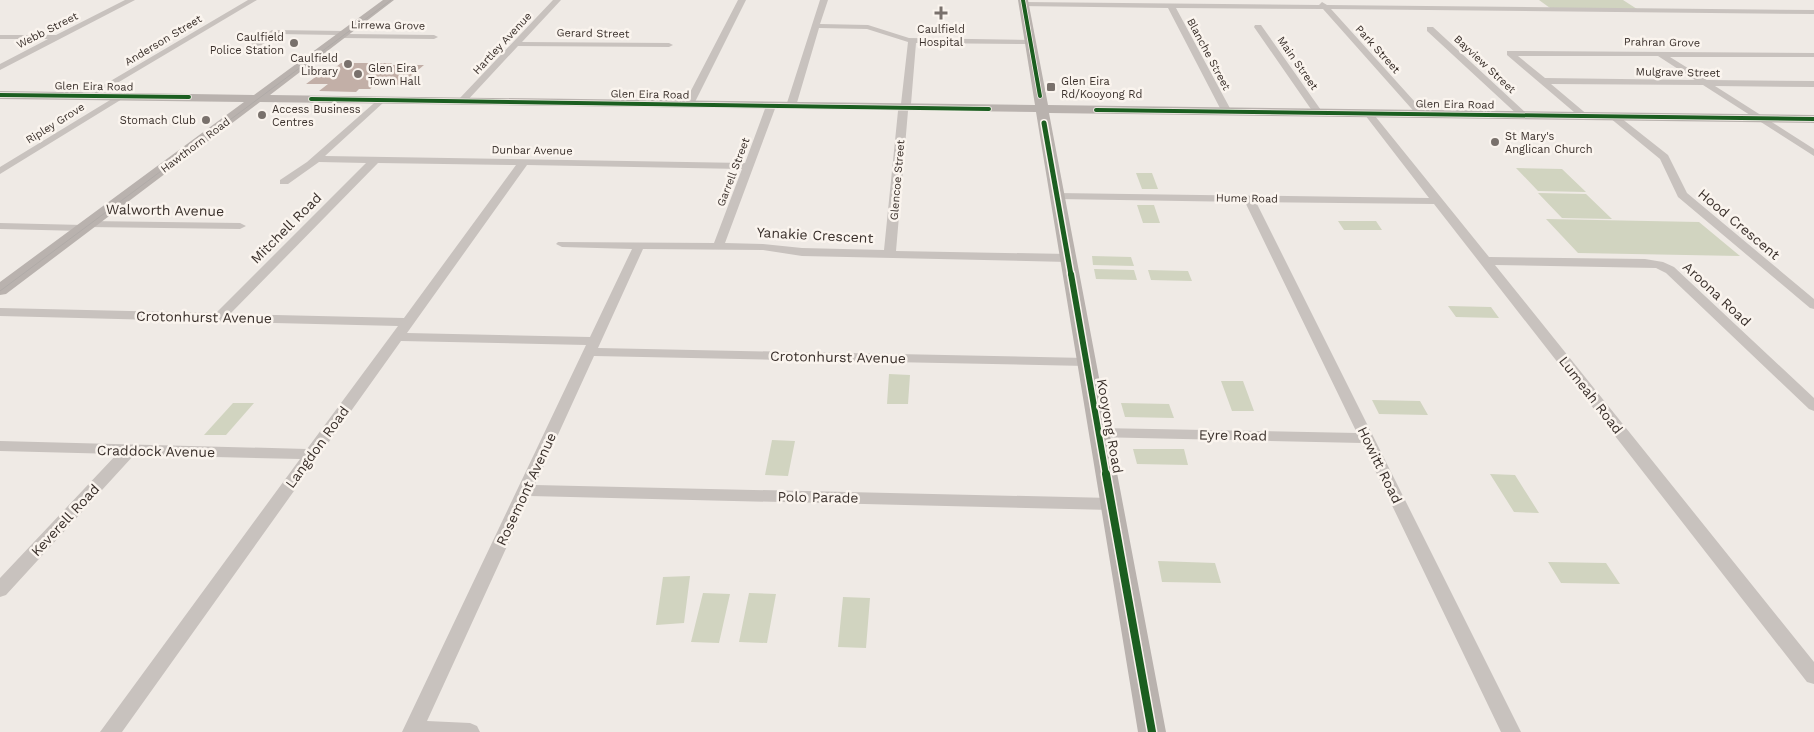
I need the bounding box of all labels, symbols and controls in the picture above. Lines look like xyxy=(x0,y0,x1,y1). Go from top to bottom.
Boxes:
marker: Caulfield Hospital xyxy=(934,6,948,20)
street label: Webb Street xyxy=(14,9,80,51)
street label: Hartley Avenue xyxy=(470,10,534,77)
street label: Anderson Street xyxy=(122,12,204,69)
street label: Blanche Street xyxy=(1184,16,1233,93)
street label: Lirrewa Grove xyxy=(351,18,425,33)
place label: Caulfield Hospital xyxy=(917,23,965,49)
street label: Park Street xyxy=(1353,23,1403,76)
street label: Gerard Street xyxy=(556,26,630,41)
place label: Caulfield Police Station xyxy=(210,31,284,57)
street label: Bayview Street xyxy=(1451,33,1518,96)
street label: Main Street xyxy=(1274,34,1321,93)
street label: Prahran Grove xyxy=(1624,35,1700,50)
marker: Caulfield Police Station xyxy=(288,37,300,49)
place label: Caulfield Library xyxy=(290,52,338,78)
marker: Caulfield Library xyxy=(342,58,354,70)
place label: Glen Eira Town Hall xyxy=(368,62,421,88)
street label: Mulgrave Street xyxy=(1636,65,1721,80)
marker: Glen Eira Town Hall xyxy=(352,68,364,80)
place label: Glen Eira Rd/Kooyong Rd xyxy=(1061,75,1142,101)
street label: Glen Eira Road xyxy=(54,79,134,94)
marker: Glen Eira Rd/Kooyong Rd xyxy=(1045,81,1057,93)
street label: Glen Eira Road xyxy=(610,87,690,102)
street label: Glen Eira Road xyxy=(1415,97,1495,112)
street label: Ripley Grove xyxy=(24,100,87,147)
place label: Access Business Centres xyxy=(272,103,361,129)
marker: Access Business Centres xyxy=(256,109,268,121)
place label: Stomach Club xyxy=(120,114,196,127)
marker: Stomach Club xyxy=(200,114,212,126)
street label: Hawthorn Road xyxy=(158,115,232,176)
place label: St Mary's Anglican Church xyxy=(1505,130,1593,156)
street label: Garrell Street xyxy=(714,136,753,208)
marker: St Mary's Anglican Church xyxy=(1489,136,1501,148)
street label: Glencoe Street xyxy=(888,139,908,221)
street label: Dunbar Avenue xyxy=(491,143,573,158)
street label: Hood Crescent xyxy=(1695,185,1783,263)
street label: Mitchell Road xyxy=(247,189,325,267)
street label: Hume Road xyxy=(1216,191,1278,206)
street label: Walworth Avenue xyxy=(106,201,224,219)
street label: Yanakie Crescent xyxy=(756,224,874,246)
street label: Aroona Road xyxy=(1680,259,1754,329)
street label: Crotonhurst Avenue xyxy=(136,308,272,326)
street label: Crotonhurst Avenue xyxy=(770,348,906,366)
street label: Lumeah Road xyxy=(1556,353,1626,437)
street label: Kooyong Road xyxy=(1094,377,1126,475)
street label: Langdon Road xyxy=(282,403,352,491)
street label: Howitt Road xyxy=(1354,424,1406,506)
street label: Eyre Road xyxy=(1199,426,1267,444)
street label: Rosemont Avenue xyxy=(493,430,559,548)
street label: Craddock Avenue xyxy=(97,442,215,460)
street label: Keverell Road xyxy=(28,481,102,559)
street label: Polo Parade xyxy=(777,488,859,506)

